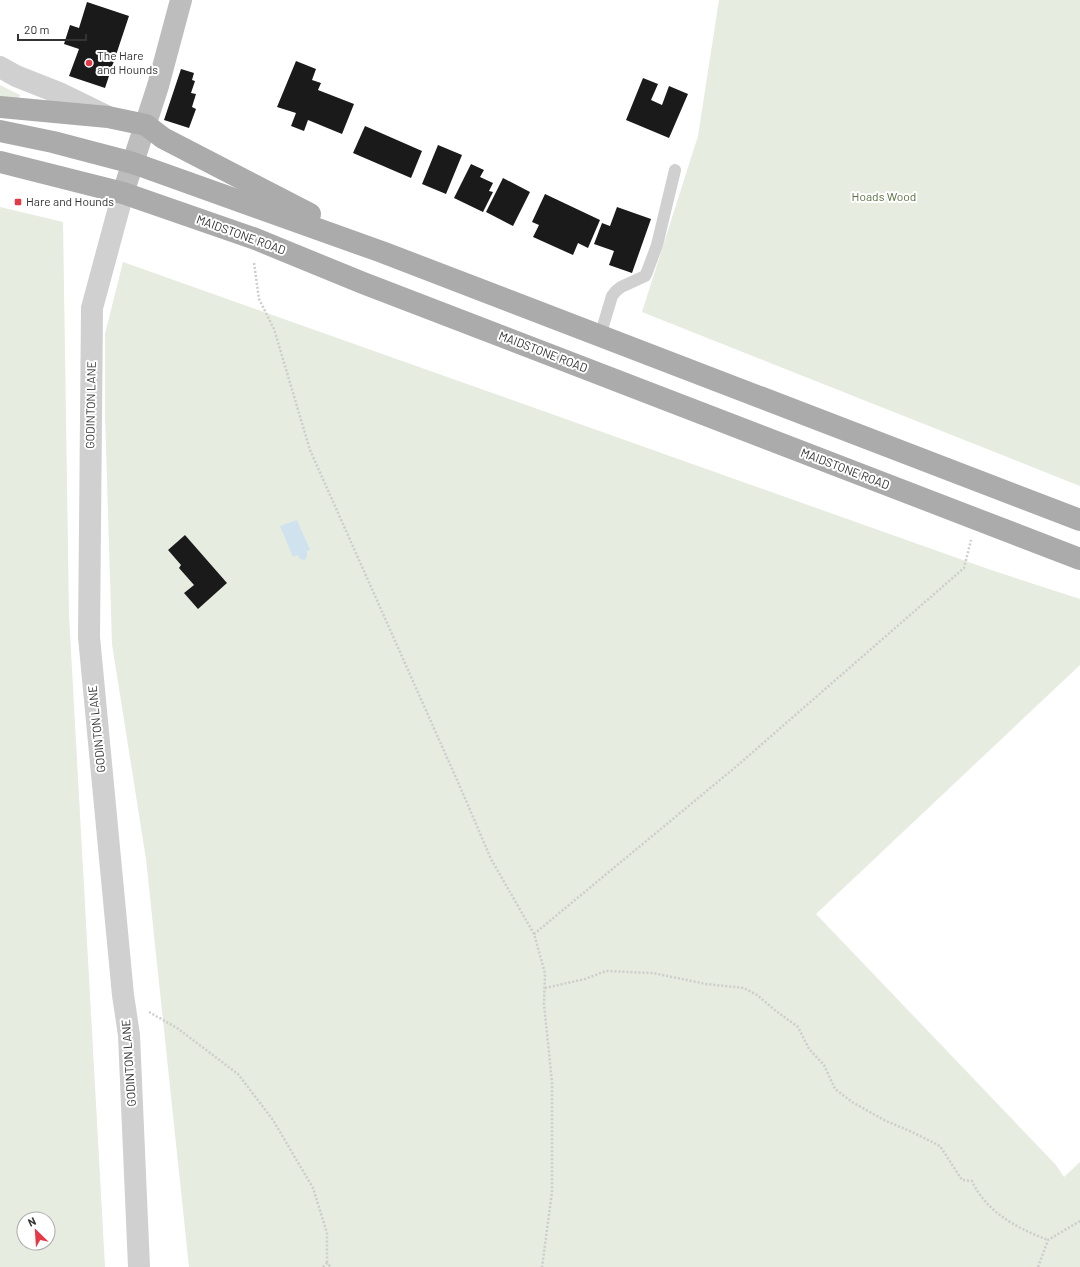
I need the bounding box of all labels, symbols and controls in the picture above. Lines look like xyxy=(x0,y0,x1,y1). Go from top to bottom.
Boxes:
scale bar xyxy=(18,16,86,42)
text: 20 m xyxy=(24,22,50,36)
place label: The Hare and Hounds xyxy=(97,48,158,76)
marker: The Hare and Hounds xyxy=(84,58,94,68)
park label: Hoads Wood xyxy=(852,189,916,203)
place label: Hare and Hounds xyxy=(26,194,114,208)
marker: Hare and Hounds xyxy=(13,197,23,207)
street label: MAIDSTONE ROAD xyxy=(195,211,288,257)
street label: MAIDSTONE ROAD xyxy=(497,328,590,374)
street label: GODINTON LANE xyxy=(82,361,98,449)
street label: MAIDSTONE ROAD xyxy=(799,445,892,491)
street label: GODINTON LANE xyxy=(84,685,108,773)
street label: GODINTON LANE xyxy=(118,1019,138,1107)
north arrow xyxy=(16,1211,56,1251)
text: N xyxy=(25,1214,38,1229)

